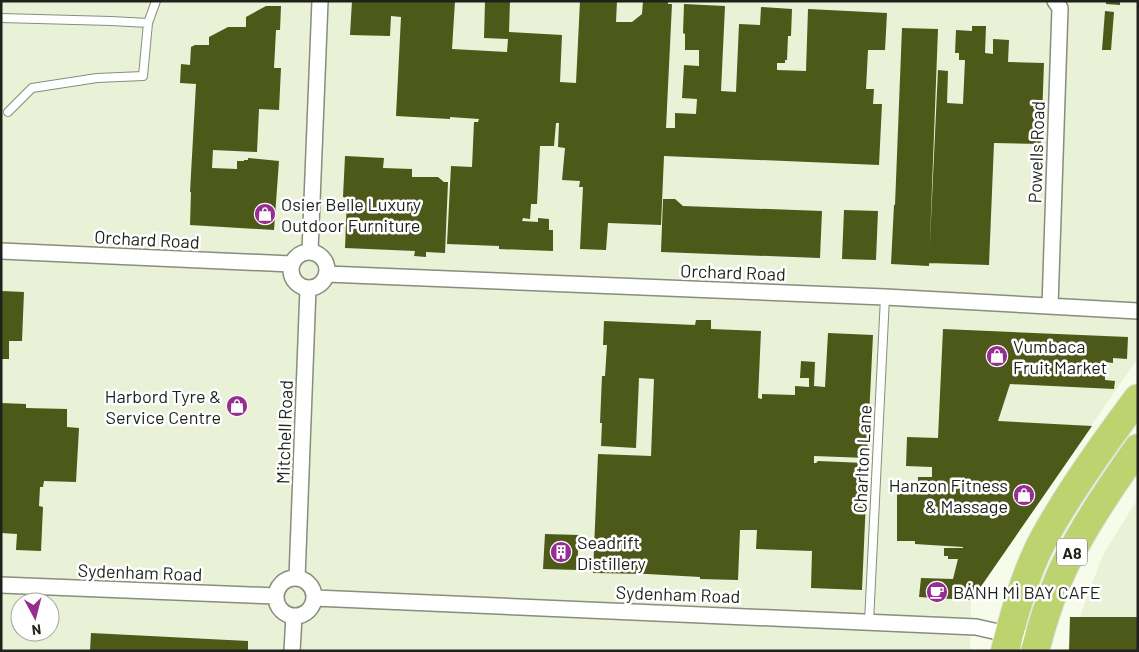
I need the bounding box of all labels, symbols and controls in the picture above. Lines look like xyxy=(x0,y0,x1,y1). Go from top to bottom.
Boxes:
street label: Powells Road xyxy=(1023,100,1049,204)
place label: Osier Belle Luxury Outdoor Furniture xyxy=(281,193,421,236)
shop icon: Osier Belle Luxury Outdoor Furniture xyxy=(253,202,277,226)
street label: Orchard Road xyxy=(94,225,200,253)
street label: Orchard Road xyxy=(680,259,786,285)
place label: Vumbaca Fruit Market xyxy=(1013,335,1107,378)
shop icon: Vumbaca Fruit Market xyxy=(985,344,1009,368)
street label: Mitchell Road xyxy=(271,380,297,484)
place label: Harbord Tyre & Service Centre xyxy=(105,385,221,428)
shop icon: Harbord Tyre & Service Centre xyxy=(225,394,249,418)
street label: Charlton Lane xyxy=(848,404,876,514)
place label: Hanzon Fitness & Massage xyxy=(889,474,1008,517)
shop icon: Hanzon Fitness & Massage xyxy=(1012,483,1036,507)
place label: Seadrift Distillery xyxy=(577,531,646,574)
road number: A8 xyxy=(1057,538,1087,566)
building icon: Seadrift Distillery xyxy=(549,540,573,564)
street label: Sydenham Road xyxy=(77,559,203,585)
cafe icon: BÁNH MÌ BAY CAFE xyxy=(925,580,949,604)
street label: Sydenham Road xyxy=(615,581,741,607)
place label: BÁNH MÌ BAY CAFE xyxy=(953,581,1101,603)
north arrow xyxy=(10,592,60,642)
text: N xyxy=(31,621,42,639)

